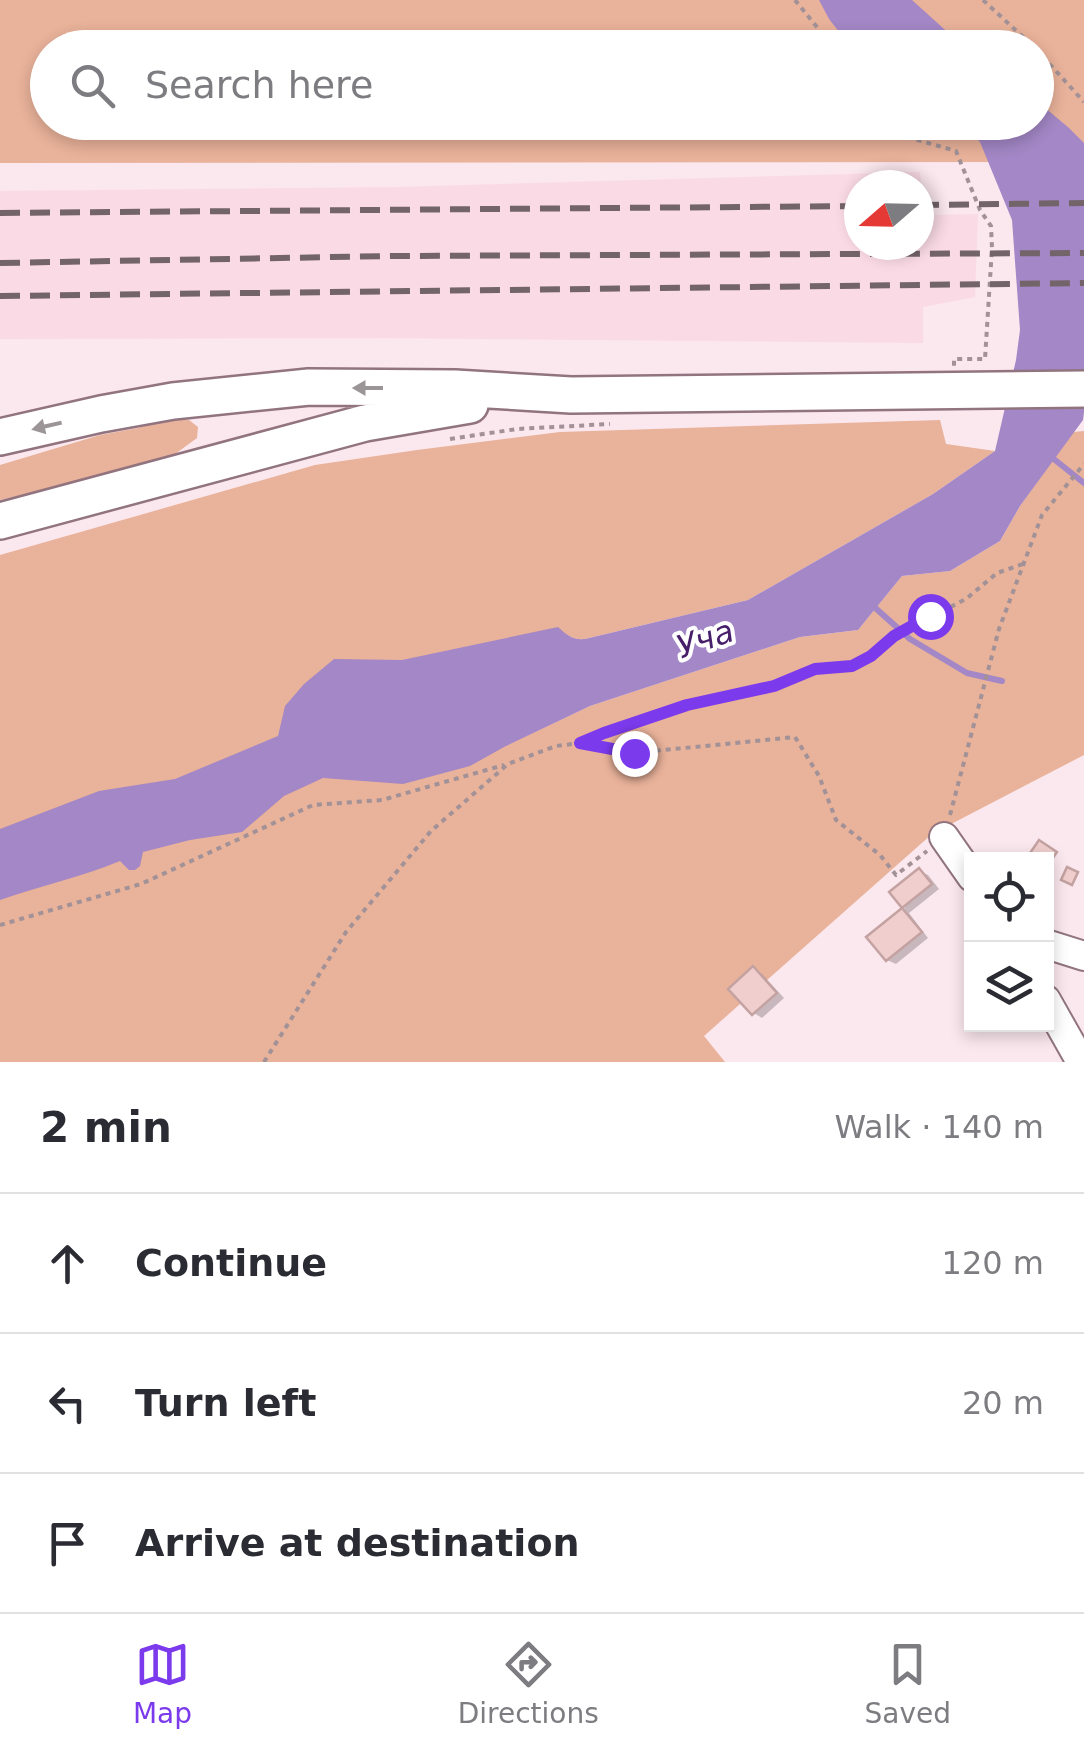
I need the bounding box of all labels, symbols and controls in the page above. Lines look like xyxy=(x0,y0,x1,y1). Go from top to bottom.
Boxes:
search box xyxy=(30,30,1054,140)
icon: search xyxy=(65,58,120,113)
text: Search here xyxy=(145,63,373,107)
north arrow xyxy=(844,170,934,260)
one-way arrow xyxy=(352,380,384,396)
one-way arrow xyxy=(31,419,62,434)
route start xyxy=(908,594,954,640)
water label: Уча xyxy=(671,612,739,666)
route end xyxy=(612,731,658,777)
map controls xyxy=(964,852,1054,1032)
button: locate xyxy=(964,852,1054,942)
button: layers xyxy=(964,942,1054,1032)
text: 2 min xyxy=(40,1103,172,1152)
text: Walk · 140 m xyxy=(834,1108,1044,1146)
icon: ahead xyxy=(40,1236,95,1291)
text: Continue xyxy=(135,1241,327,1285)
text: 120 m xyxy=(942,1244,1044,1282)
icon: left xyxy=(40,1376,95,1431)
text: Turn left xyxy=(135,1381,316,1425)
text: 20 m xyxy=(962,1384,1044,1422)
icon: arrive xyxy=(40,1516,95,1571)
text: Arrive at destination xyxy=(135,1521,580,1565)
tab: Map xyxy=(133,1637,192,1730)
tab: Directions xyxy=(458,1637,599,1730)
tab: Saved xyxy=(865,1637,951,1730)

